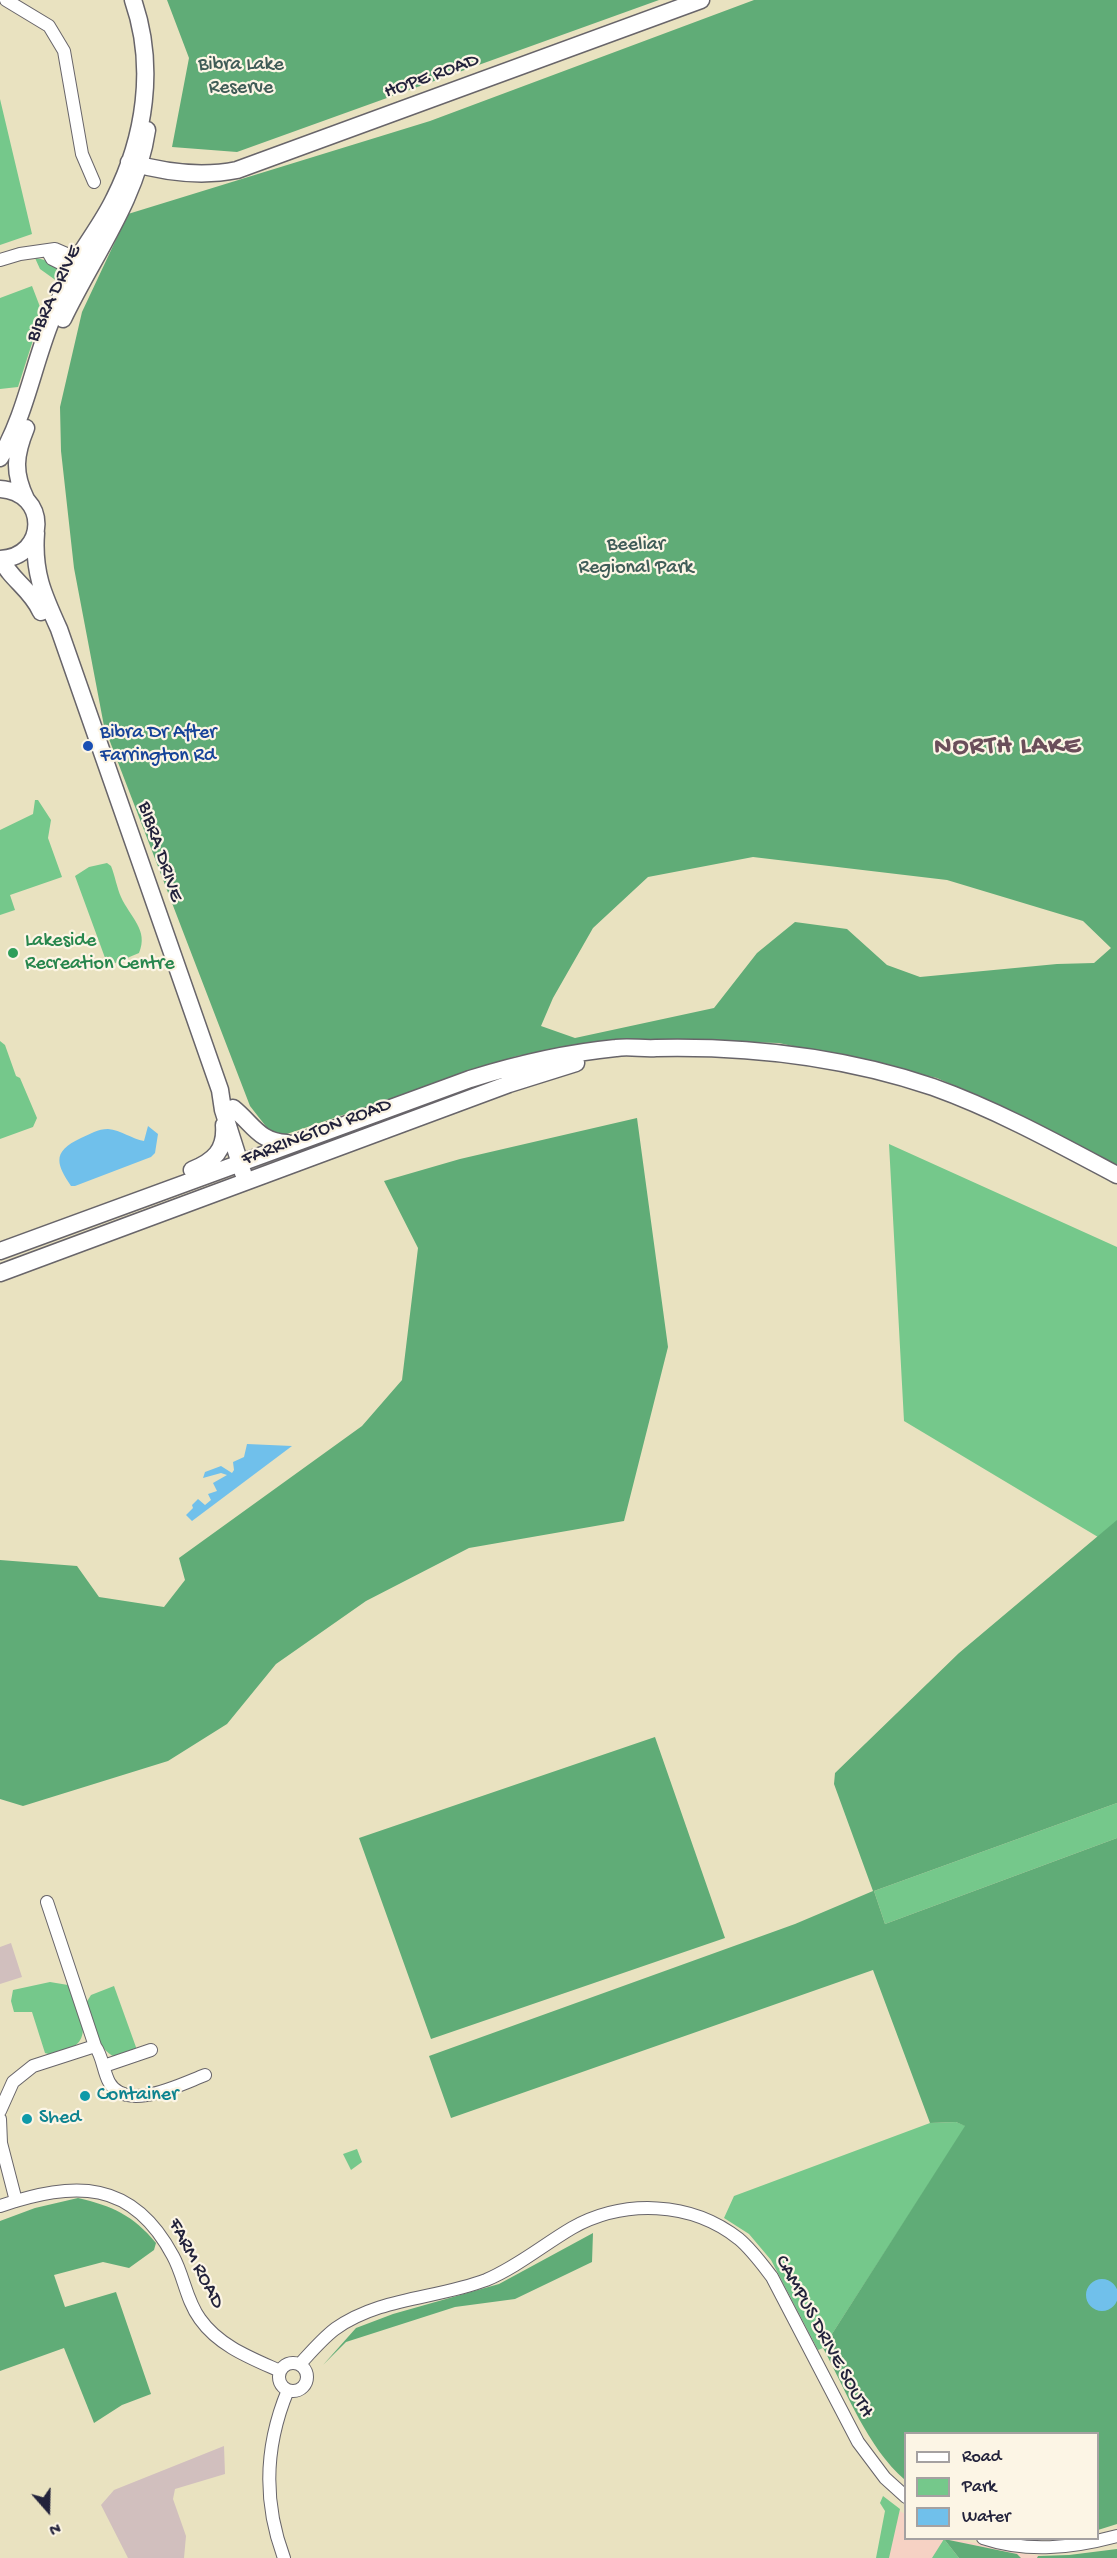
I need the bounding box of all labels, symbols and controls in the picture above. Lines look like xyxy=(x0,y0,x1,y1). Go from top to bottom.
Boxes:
street label: HOPE ROAD xyxy=(381,49,483,105)
park label: Bibra Lake Reserve xyxy=(198,54,284,101)
street label: BIBRA DRIVE xyxy=(22,242,88,346)
park label: Beeliar Regional Park xyxy=(579,534,693,581)
place label: Bibra Dr After Farrington Rd xyxy=(100,722,216,769)
district label: NORTH LAKE xyxy=(934,732,1082,764)
marker: Bibra Dr After Farrington Rd xyxy=(81,739,95,753)
street label: BIBRA DRIVE xyxy=(131,799,187,905)
place label: Lakeside Recreation Centre xyxy=(25,930,174,977)
marker: Lakeside Recreation Centre xyxy=(6,946,20,960)
street label: FARRINGTON ROAD xyxy=(239,1093,395,1173)
place label: Container xyxy=(97,2084,178,2108)
marker: Container xyxy=(78,2089,92,2103)
place label: Shed xyxy=(39,2107,81,2131)
marker: Shed xyxy=(20,2112,34,2126)
street label: FARM ROAD xyxy=(161,2215,229,2313)
street label: CAMPUS DRIVE SOUTH xyxy=(768,2252,878,2422)
legend xyxy=(904,2432,1099,2540)
text: Road xyxy=(962,2447,1001,2468)
text: Park xyxy=(962,2477,996,2498)
north arrow xyxy=(18,2480,78,2540)
text: Water xyxy=(962,2507,1010,2528)
text: N xyxy=(46,2517,62,2538)

